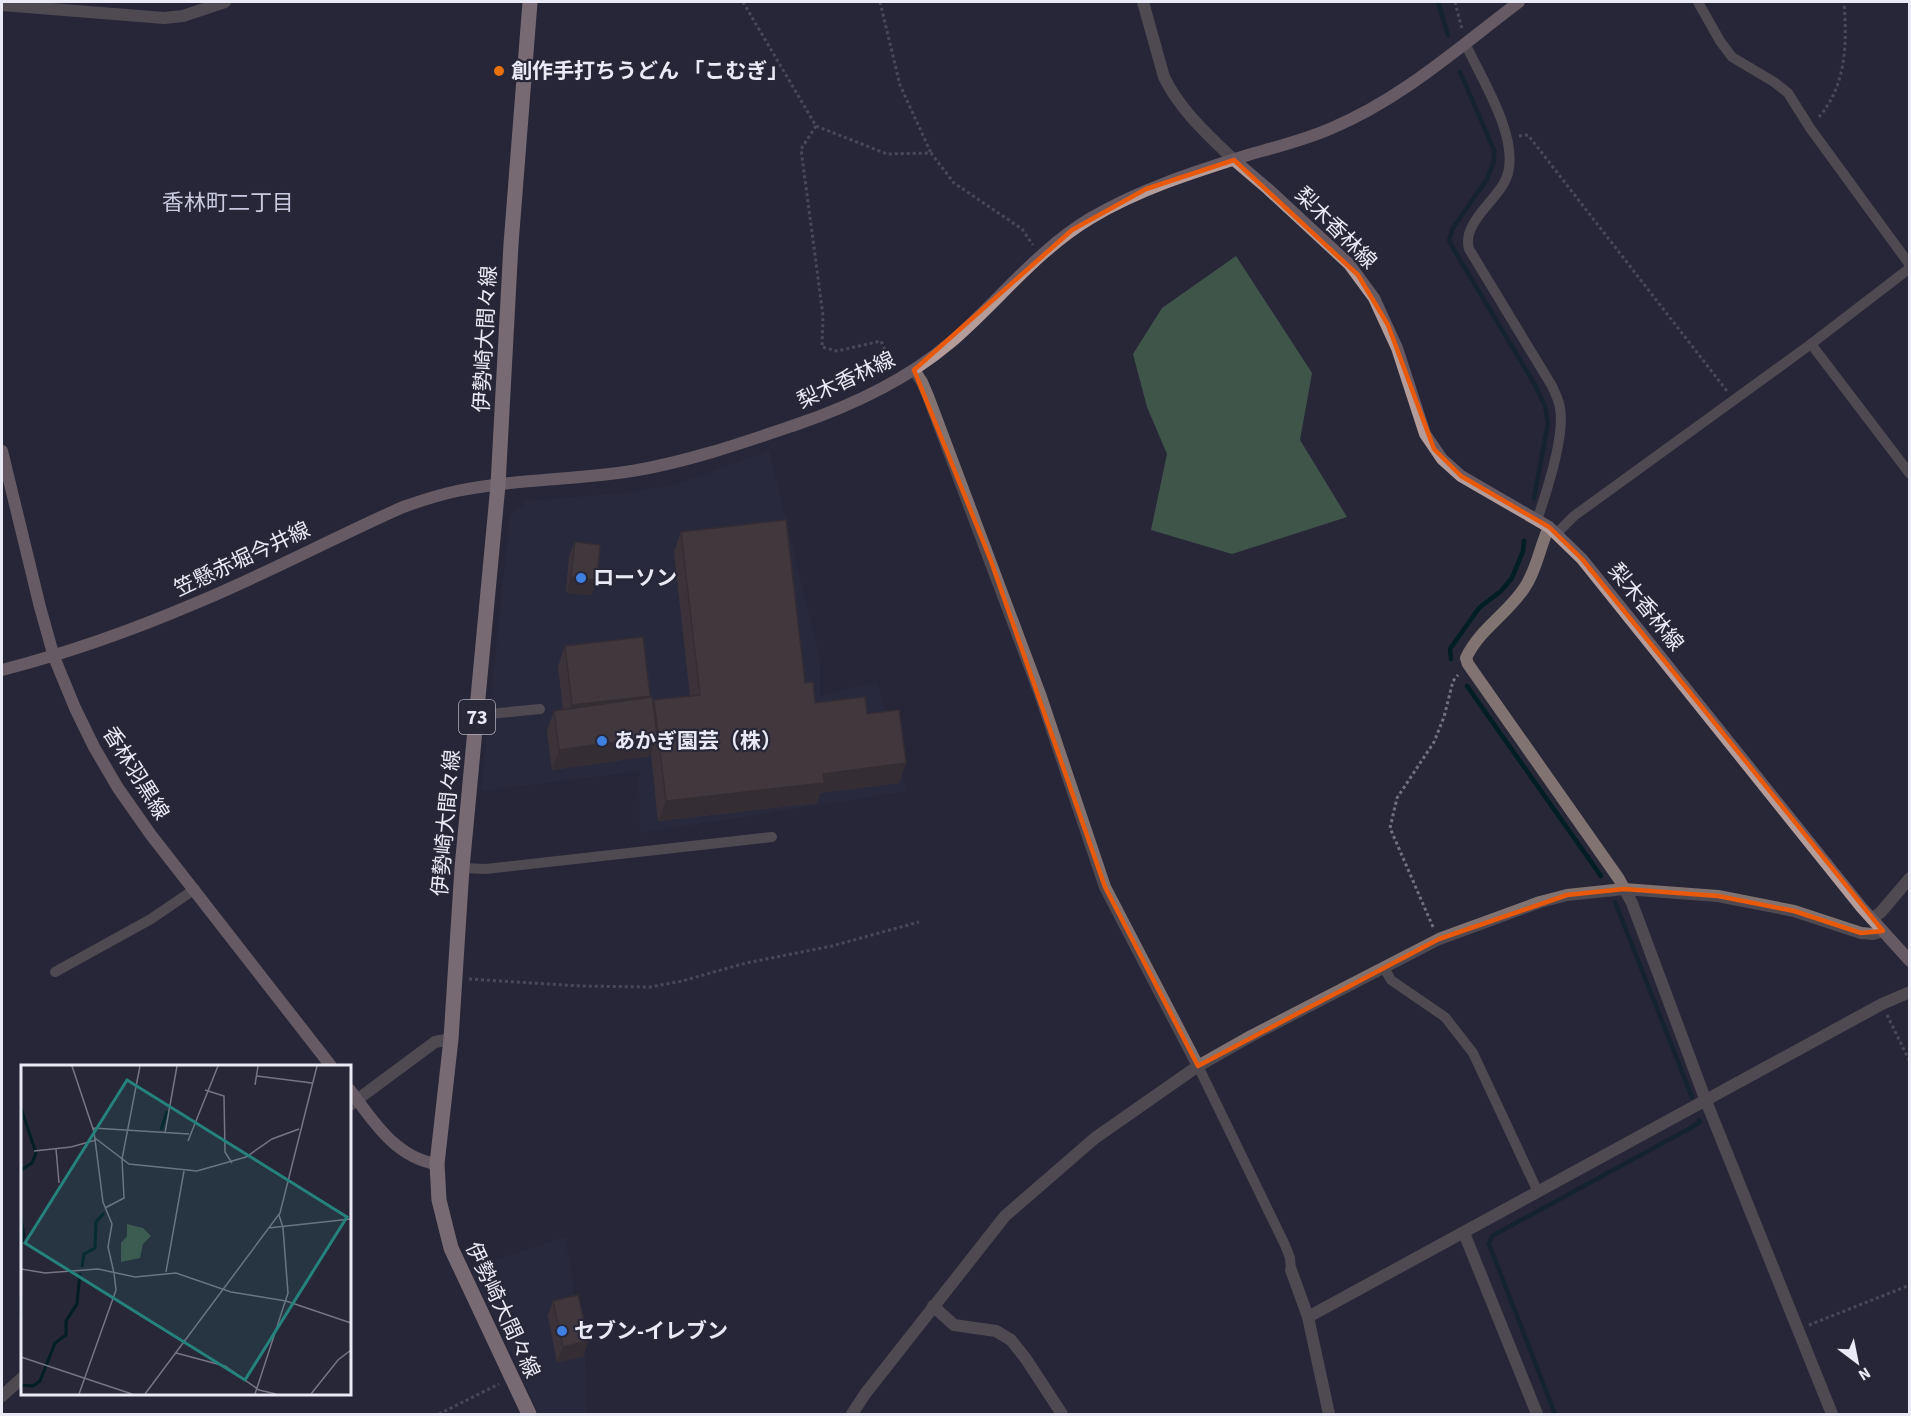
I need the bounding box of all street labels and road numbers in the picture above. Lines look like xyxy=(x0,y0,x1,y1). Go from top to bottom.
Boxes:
street label: 梨木香林線 xyxy=(1288,180,1384,276)
street label: 伊勢崎大間々線 xyxy=(466,265,504,413)
street label: 梨木香林線 xyxy=(792,344,900,416)
street label: 笠懸赤堀今井線 xyxy=(169,514,315,604)
street label: 梨木香林線 xyxy=(1601,557,1691,657)
road number: 73 xyxy=(459,700,495,734)
street label: 香林羽黒線 xyxy=(95,721,177,825)
street label: 伊勢崎大間々線 xyxy=(425,748,467,898)
street label: 伊勢崎大間々線 xyxy=(458,1237,548,1383)

